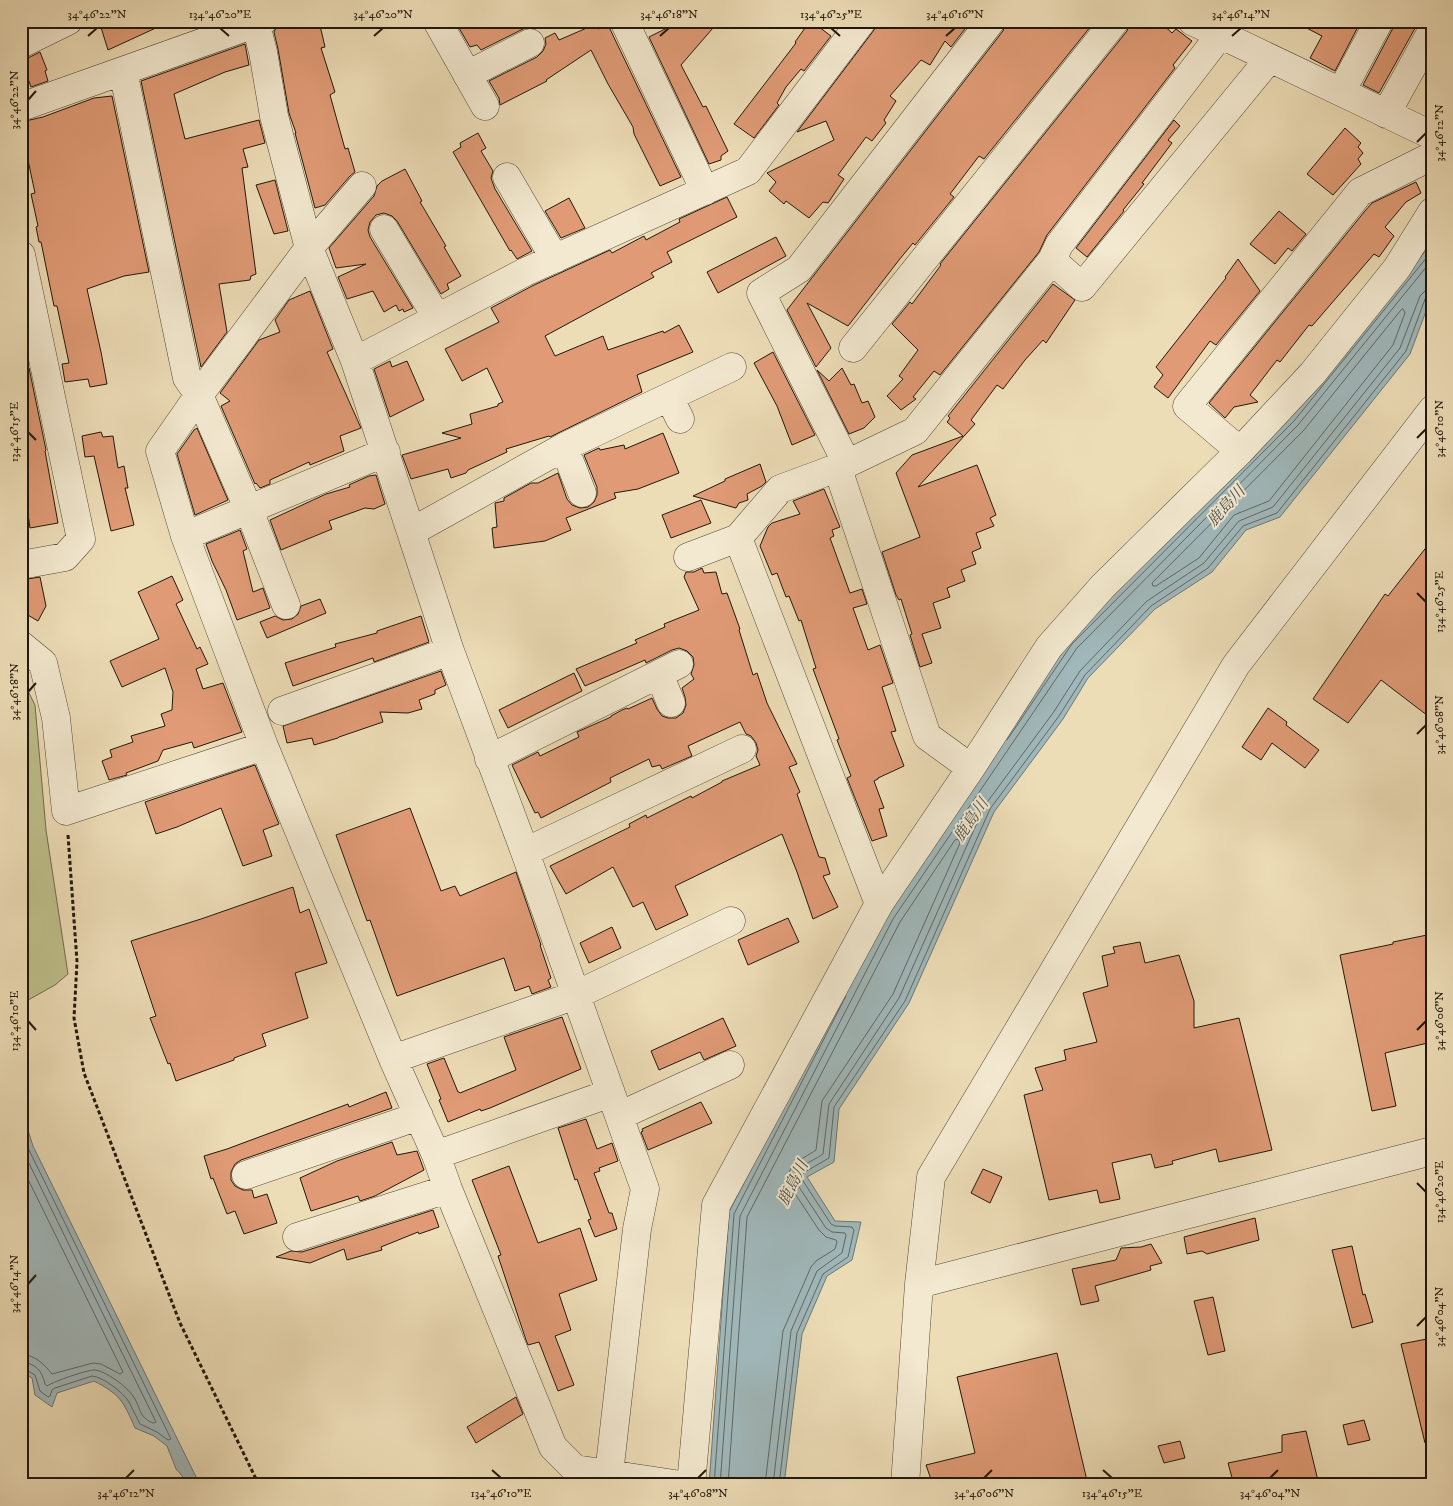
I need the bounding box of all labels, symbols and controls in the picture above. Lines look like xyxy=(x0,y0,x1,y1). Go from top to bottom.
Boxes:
text: 34°46'22"N xyxy=(67,7,127,22)
text: 134°46'20"E xyxy=(189,7,252,22)
text: 34°46'20"N xyxy=(353,7,413,22)
text: 34°46'18"N xyxy=(640,7,698,22)
text: 134°46'25"E xyxy=(800,7,863,22)
text: 34°46'16"N xyxy=(926,7,984,22)
text: 34°46'14"N xyxy=(1212,7,1270,22)
text: 34°46'22"N xyxy=(7,70,22,130)
text: 34°46'12"N xyxy=(1432,104,1447,162)
text: 34°46'10"N xyxy=(1432,400,1447,458)
text: 134°46'15"E xyxy=(7,401,22,462)
water label: 鹿島川 xyxy=(1203,480,1251,531)
text: 134°46'25"E xyxy=(1432,570,1447,633)
text: 34°46'18"N xyxy=(7,663,22,721)
text: 34°46'08"N xyxy=(1432,695,1447,755)
water label: 鹿島川 xyxy=(949,793,994,845)
text: 134°46'10"E xyxy=(7,990,22,1052)
text: 34°46'06"N xyxy=(1432,991,1447,1051)
water label: 鹿島川 xyxy=(773,1155,814,1209)
text: 134°46'20"E xyxy=(1432,1160,1447,1223)
text: 34°46'14"N xyxy=(7,1255,22,1313)
text: 34°46'04"N xyxy=(1432,1287,1447,1347)
text: 34°46'12"N xyxy=(97,1486,155,1501)
text: 134°46'10"E xyxy=(470,1486,532,1501)
text: 34°46'08"N xyxy=(668,1486,728,1501)
text: 34°46'06"N xyxy=(954,1486,1014,1501)
text: 134°46'15"E xyxy=(1082,1486,1143,1501)
text: 34°46'04"N xyxy=(1240,1486,1300,1501)

